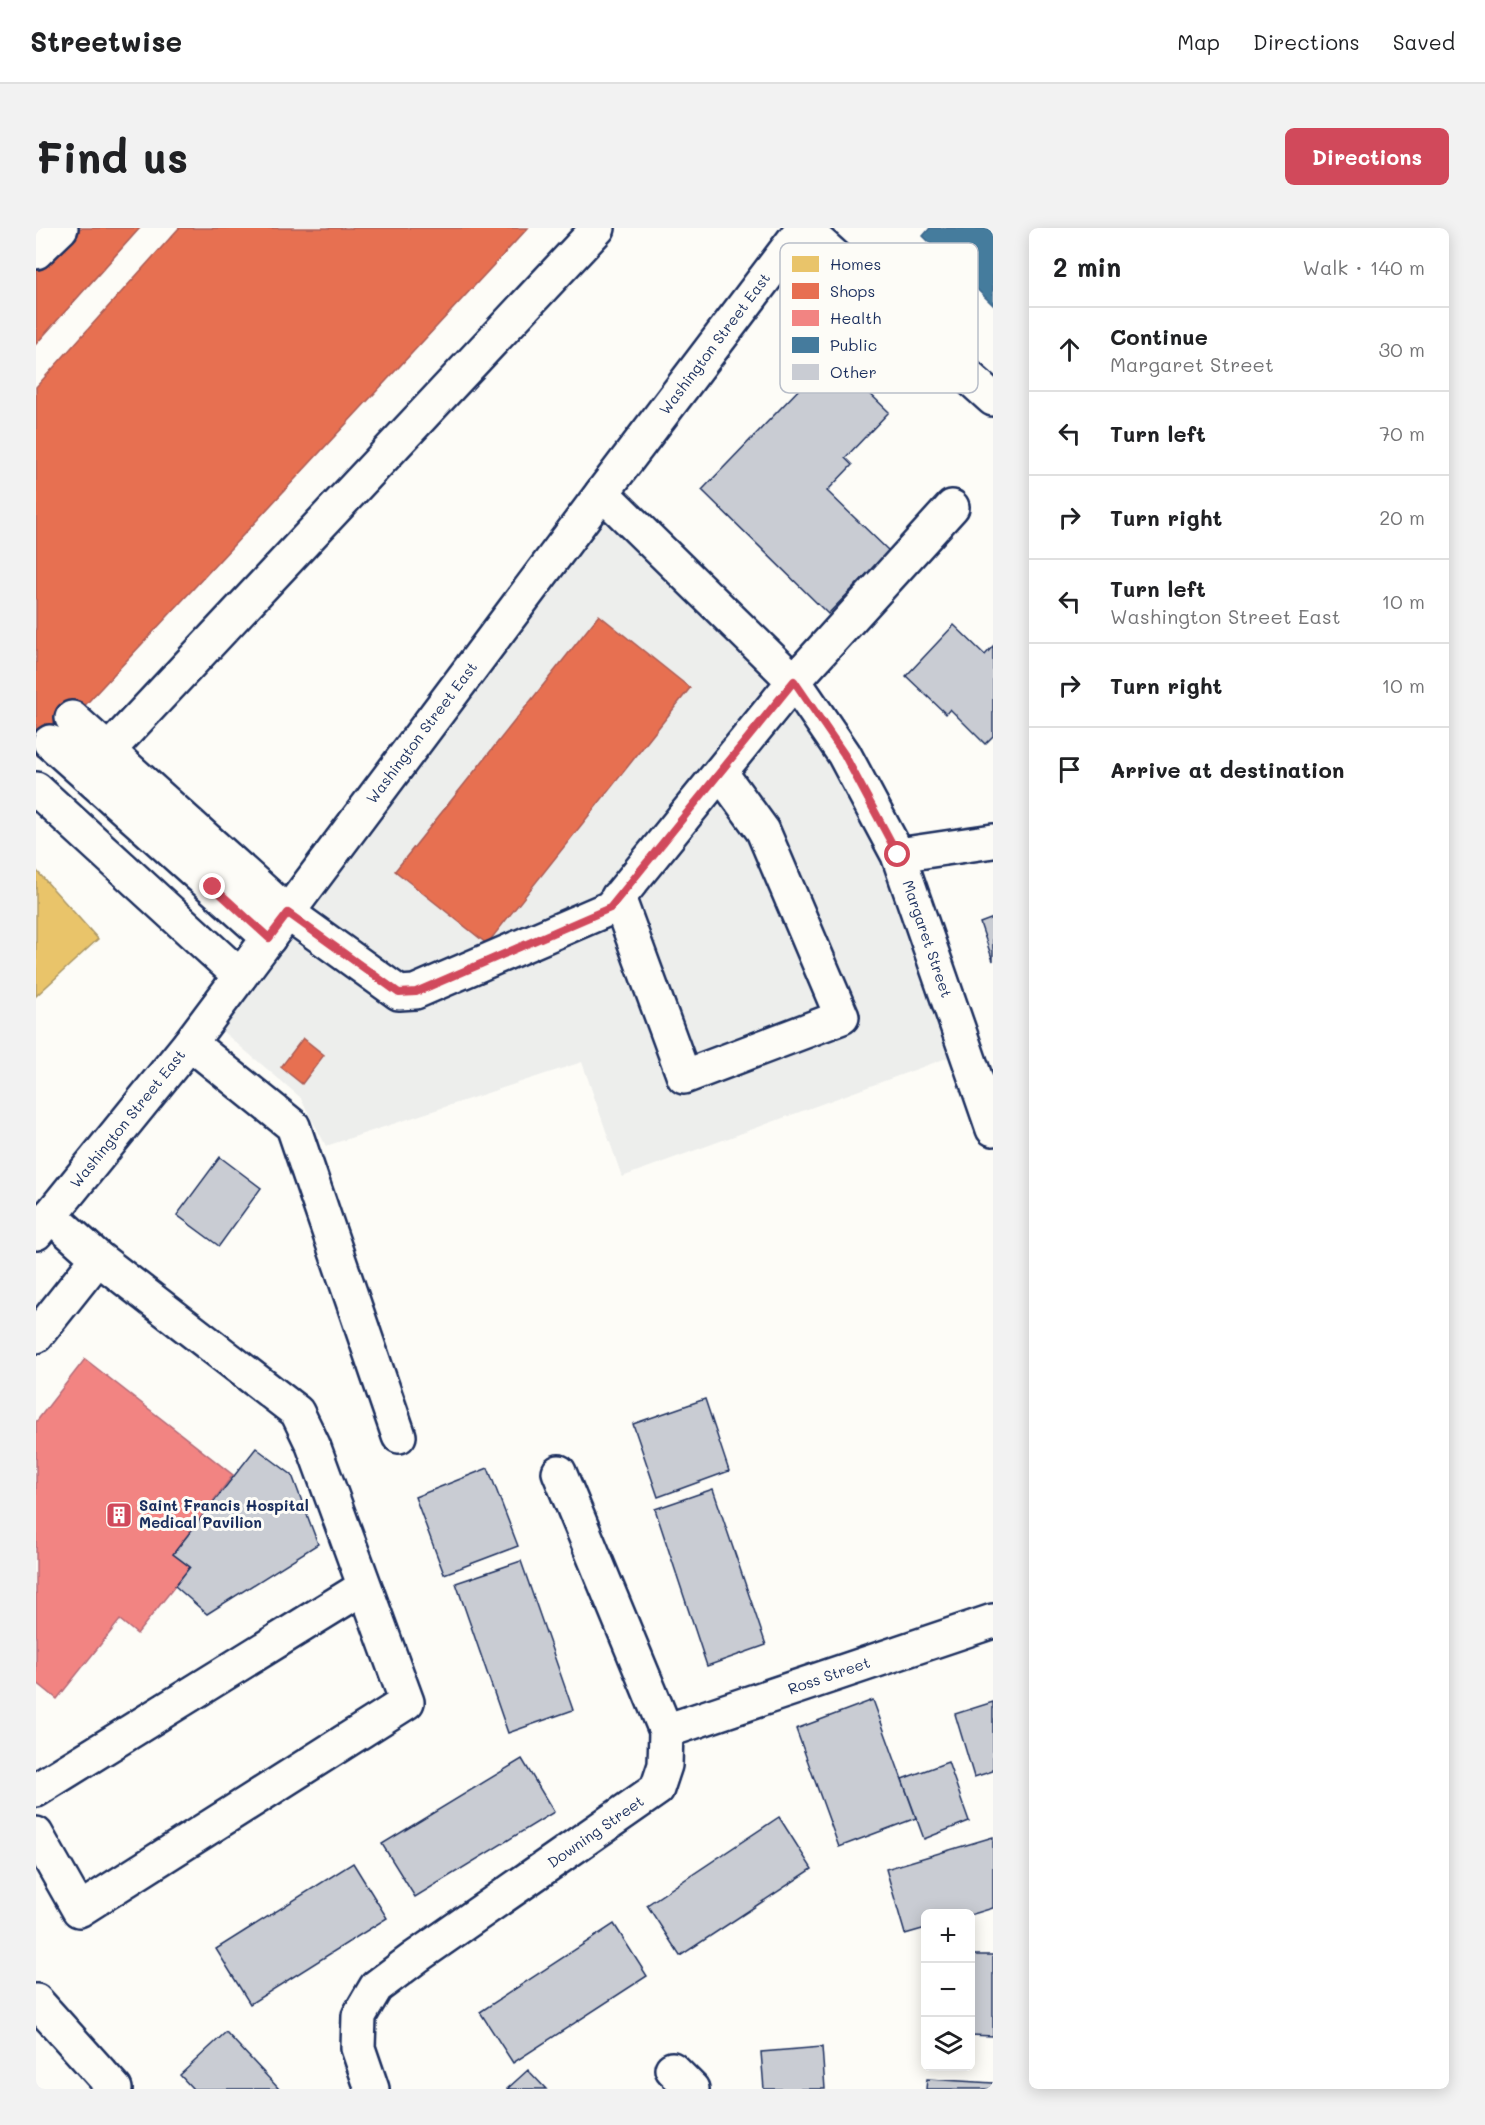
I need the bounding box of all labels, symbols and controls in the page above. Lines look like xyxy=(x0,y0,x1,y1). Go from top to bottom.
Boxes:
text: Streetwise xyxy=(30,23,182,59)
text: Map xyxy=(1177,28,1220,55)
text: Directions xyxy=(1253,28,1360,55)
text: Saved xyxy=(1393,28,1455,55)
button: Directions xyxy=(1285,128,1449,185)
text: Find us xyxy=(36,129,188,184)
legend xyxy=(780,243,978,393)
text: 2 min xyxy=(1053,250,1121,284)
text: Homes xyxy=(830,253,881,274)
text: Walk · 140 m xyxy=(1302,254,1425,280)
street label: Washington Street East xyxy=(654,268,774,418)
text: Shops xyxy=(830,280,875,301)
text: Health xyxy=(830,307,881,328)
text: Continue xyxy=(1110,322,1208,351)
icon: ahead xyxy=(1053,333,1086,366)
text: Public xyxy=(830,334,877,355)
text: 30 m xyxy=(1379,336,1425,362)
text: Margaret Street xyxy=(1110,351,1274,377)
text: Other xyxy=(830,361,877,382)
icon: left xyxy=(1053,417,1086,450)
text: Turn left xyxy=(1110,419,1206,448)
text: 70 m xyxy=(1379,420,1425,446)
icon: right xyxy=(1053,501,1086,534)
text: Turn right xyxy=(1110,503,1222,532)
text: 20 m xyxy=(1379,504,1425,530)
text: Turn left xyxy=(1110,574,1206,603)
icon: left xyxy=(1053,585,1086,618)
text: 10 m xyxy=(1381,588,1425,614)
text: Washington Street East xyxy=(1110,603,1340,629)
street label: Washington Street East xyxy=(361,657,481,807)
icon: right xyxy=(1053,669,1086,702)
text: Turn right xyxy=(1110,671,1222,700)
text: 10 m xyxy=(1381,672,1425,698)
icon: arrive xyxy=(1053,753,1086,786)
text: Arrive at destination xyxy=(1110,755,1345,784)
route start xyxy=(884,841,910,867)
route end xyxy=(199,873,225,899)
street label: Margaret Street xyxy=(898,877,957,1000)
street label: Washington Street East xyxy=(65,1045,189,1192)
place label: Saint Francis Hospital Medical Pavilion xyxy=(139,1495,309,1532)
building icon: Saint Francis Hospital Medical Pavilion xyxy=(104,1500,134,1530)
street label: Ross Street xyxy=(785,1652,872,1698)
street label: Downing Street xyxy=(543,1790,648,1872)
map controls xyxy=(921,1909,975,2071)
button: + xyxy=(921,1909,975,1963)
button: − xyxy=(921,1963,975,2017)
button: layers xyxy=(921,2017,975,2071)

